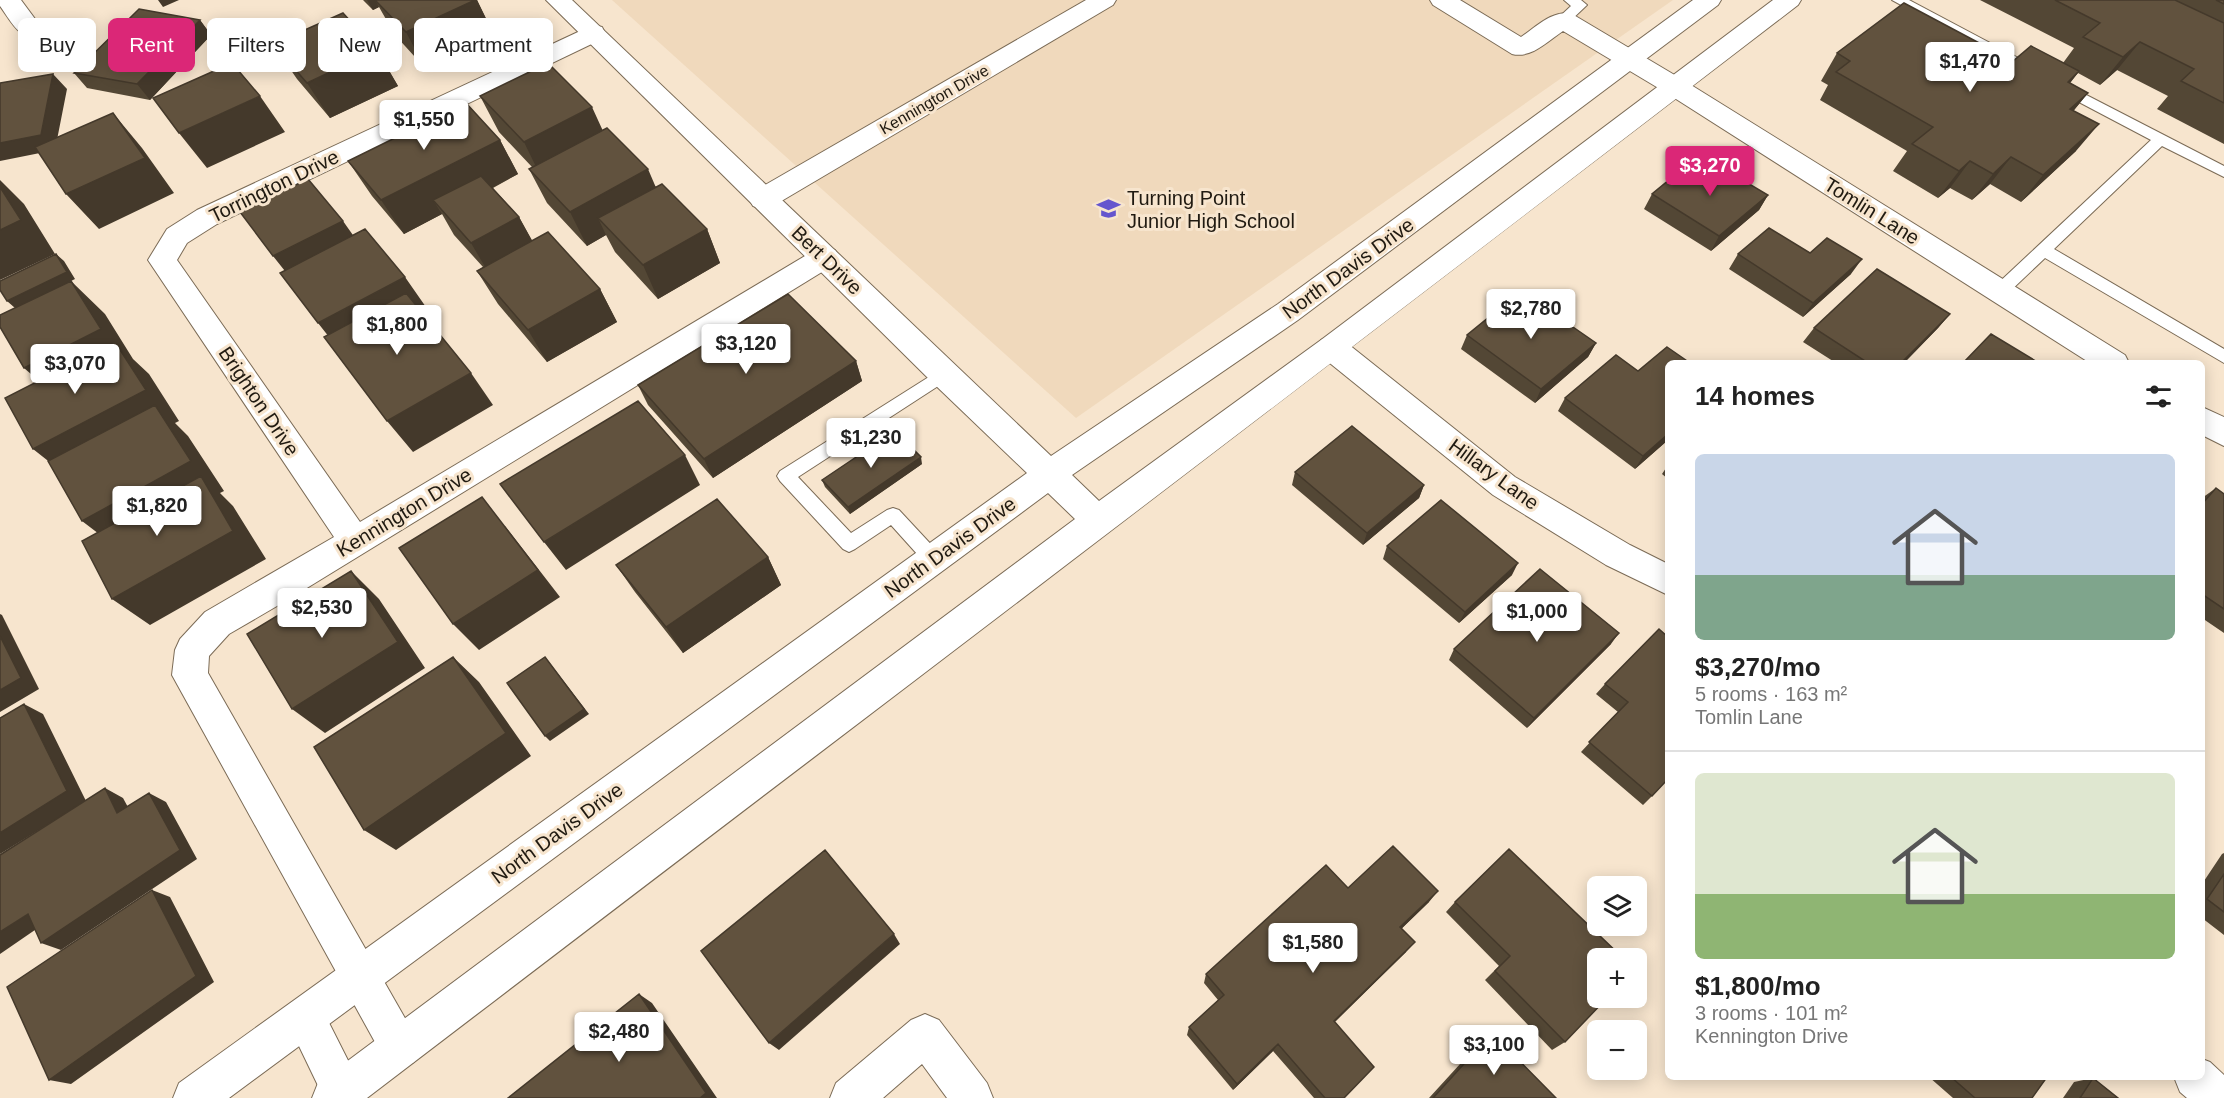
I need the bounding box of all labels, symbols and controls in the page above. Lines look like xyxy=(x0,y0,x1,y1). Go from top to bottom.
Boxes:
chip: Buy xyxy=(18,18,96,72)
chip: Rent xyxy=(108,18,195,72)
chip: Filters xyxy=(207,18,306,72)
chip: New xyxy=(318,18,402,72)
chip: Apartment xyxy=(414,18,553,72)
pin: $1,470 xyxy=(1921,42,2019,93)
text: $1,470 xyxy=(1939,50,2001,72)
street label: Kennington Drive xyxy=(877,61,992,137)
pin: $1,550 xyxy=(375,100,473,151)
text: $1,550 xyxy=(393,108,455,130)
street label: Torrington Drive xyxy=(206,145,342,227)
pin: $3,270 xyxy=(1661,146,1759,197)
text: $3,270 xyxy=(1679,154,1741,176)
street label: Tomlin Lane xyxy=(1820,173,1924,249)
place label: Turning Point Junior High School xyxy=(1127,187,1295,232)
school or university icon: Turning Point Junior High School xyxy=(1096,196,1122,222)
street label: North Davis Drive xyxy=(1278,213,1418,323)
street label: Bert Drive xyxy=(787,221,867,299)
pin: $2,780 xyxy=(1482,289,1580,340)
text: $2,780 xyxy=(1500,297,1562,319)
pin: $1,800 xyxy=(348,305,446,356)
text: $1,800 xyxy=(366,313,428,335)
pin: $3,120 xyxy=(697,324,795,375)
text: $3,120 xyxy=(715,332,777,354)
street label: Brighton Drive xyxy=(214,342,304,460)
pin: $3,070 xyxy=(26,344,124,395)
text: $3,070 xyxy=(44,352,106,374)
icon: filters xyxy=(2142,380,2175,413)
text: 14 homes xyxy=(1695,381,1815,411)
pin: $1,230 xyxy=(822,418,920,469)
text: $1,230 xyxy=(840,426,902,448)
street label: Hillary Lane xyxy=(1445,434,1543,514)
street label: Kennington Drive xyxy=(333,463,475,561)
pin: $1,820 xyxy=(108,486,206,537)
street label: North Davis Drive xyxy=(880,492,1020,602)
icon: home xyxy=(1881,493,1989,601)
text: $1,820 xyxy=(126,494,188,516)
pin: $2,530 xyxy=(273,588,371,639)
pin: $1,000 xyxy=(1488,592,1586,643)
text: $2,530 xyxy=(291,596,353,618)
text: $1,000 xyxy=(1506,600,1568,622)
text: $3,270/mo xyxy=(1695,652,1821,682)
text: 5 rooms · 163 m² xyxy=(1695,683,1847,705)
text: Tomlin Lane xyxy=(1695,706,1803,728)
street label: North Davis Drive xyxy=(487,778,627,888)
icon: home xyxy=(1881,812,1989,920)
map controls xyxy=(1587,876,1647,1080)
button: layers xyxy=(1587,876,1647,936)
pin: $1,580 xyxy=(1264,923,1362,974)
text: $1,580 xyxy=(1282,931,1344,953)
button: + xyxy=(1587,948,1647,1008)
text: $1,800/mo xyxy=(1695,971,1821,1001)
text: 3 rooms · 101 m² xyxy=(1695,1002,1847,1024)
pin: $2,480 xyxy=(570,1012,668,1063)
text: $2,480 xyxy=(588,1020,650,1042)
button: − xyxy=(1587,1020,1647,1080)
pin: $3,100 xyxy=(1445,1025,1543,1076)
text: Kennington Drive xyxy=(1695,1025,1848,1047)
text: $3,100 xyxy=(1463,1033,1525,1055)

